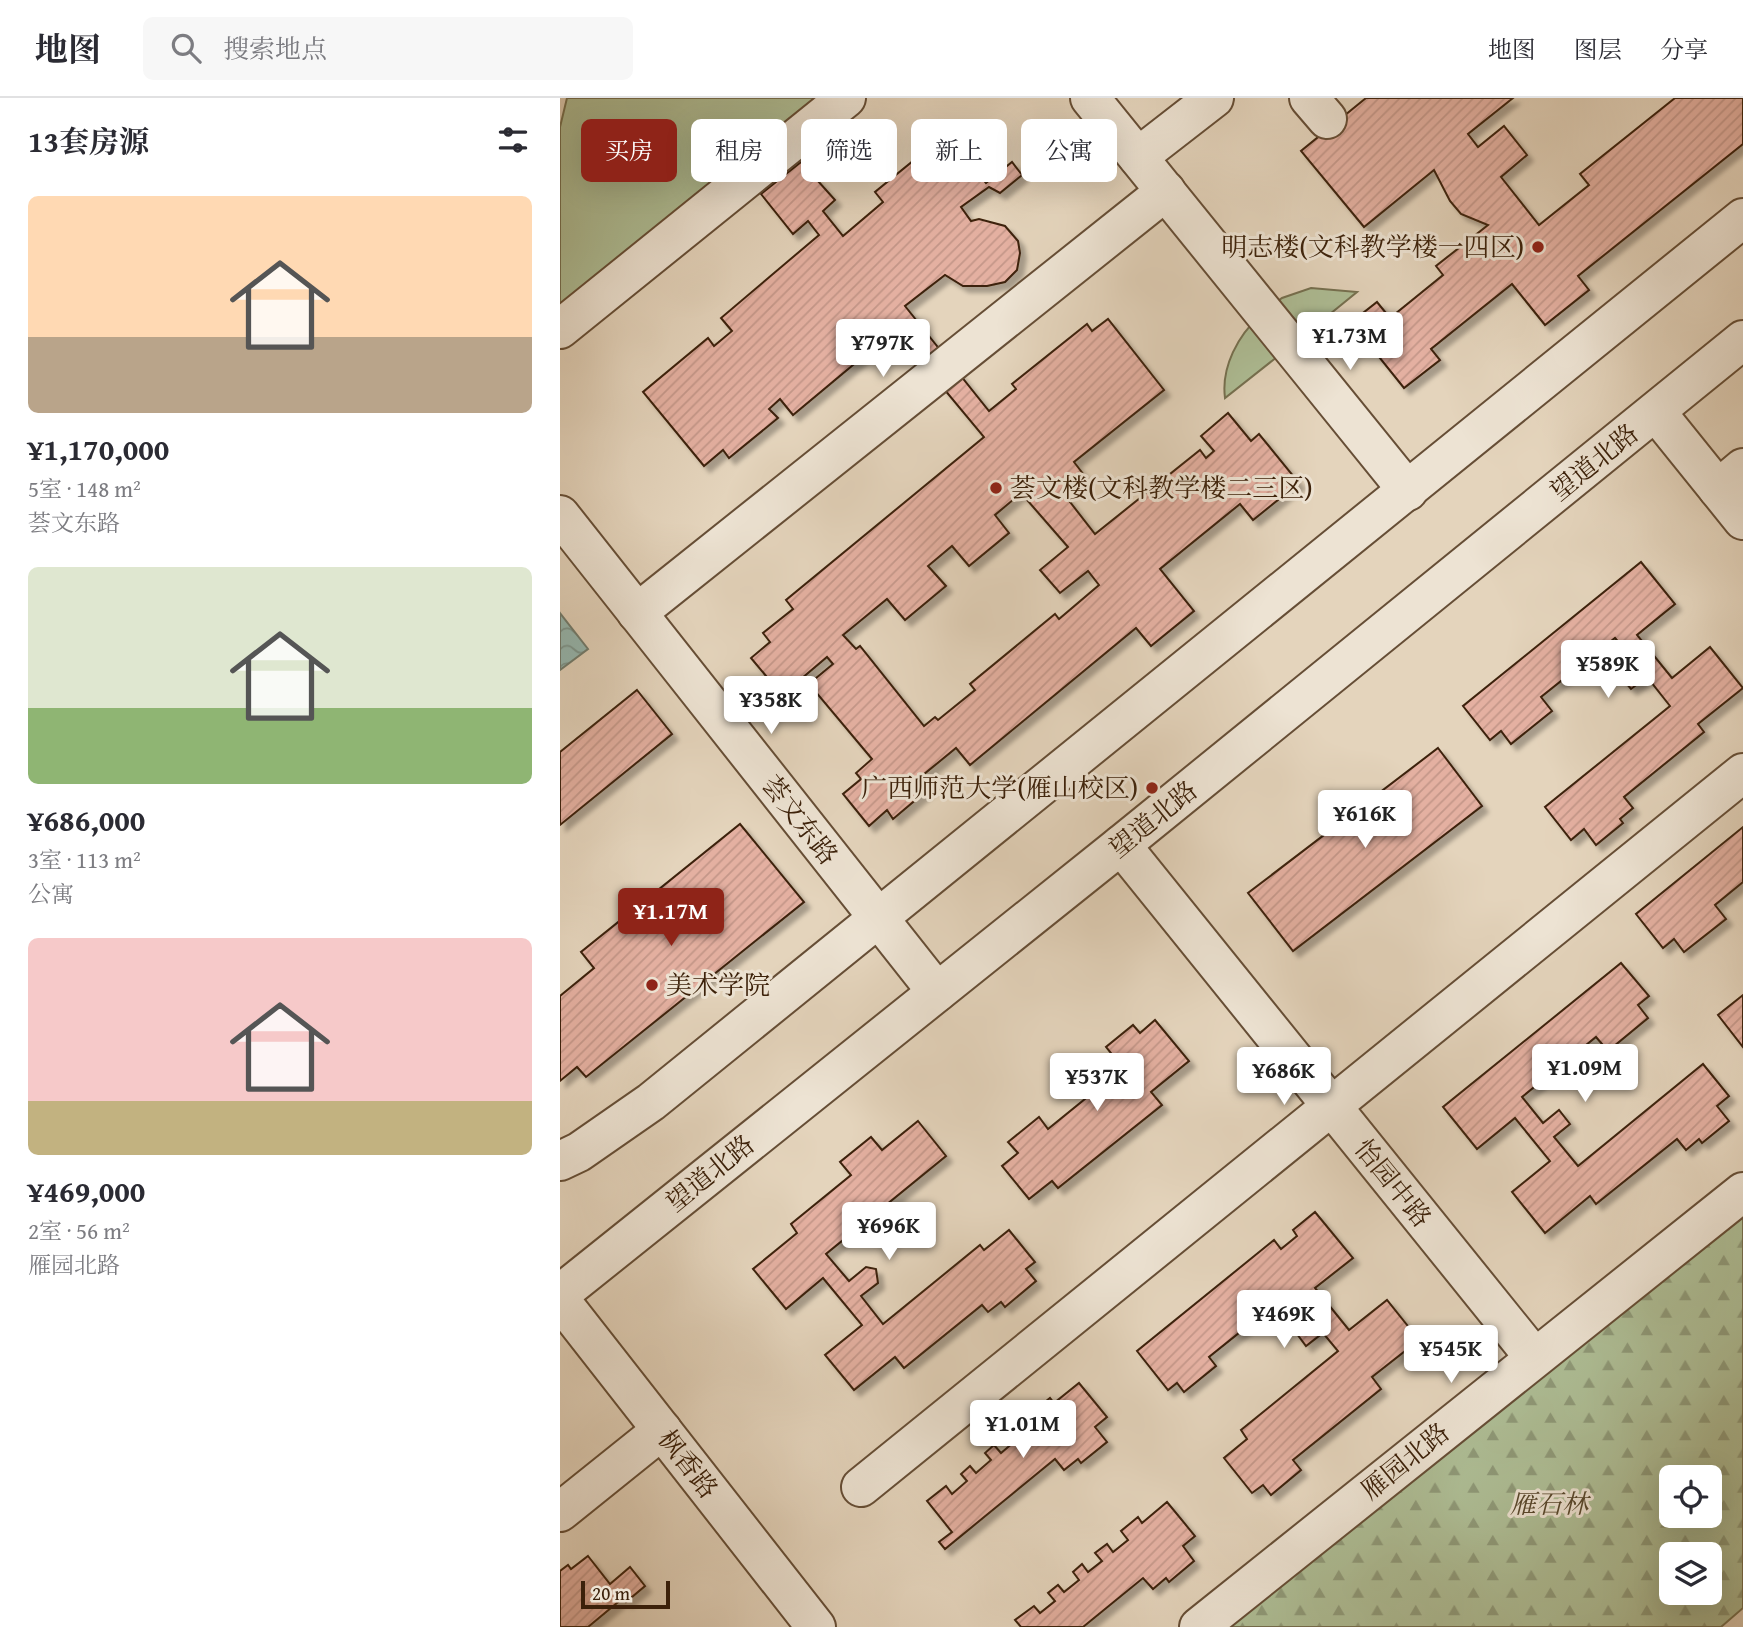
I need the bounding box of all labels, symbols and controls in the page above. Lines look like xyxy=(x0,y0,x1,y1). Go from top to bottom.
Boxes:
search box xyxy=(143,17,633,80)
text: 地图 xyxy=(35,25,101,73)
icon: search xyxy=(167,29,205,67)
text: 搜索地点 xyxy=(223,29,327,68)
text: 地图 xyxy=(1488,32,1536,67)
text: 图层 xyxy=(1574,32,1622,67)
text: 分享 xyxy=(1660,32,1708,67)
text: 13套房源 xyxy=(28,119,149,163)
chip: 买房 xyxy=(581,119,677,182)
chip: 租房 xyxy=(691,119,787,182)
chip: 筛选 xyxy=(801,119,897,182)
chip: 新上 xyxy=(911,119,1007,182)
chip: 公寓 xyxy=(1021,119,1117,182)
icon: filters xyxy=(494,121,532,159)
place label: 明志楼(文科教学楼一四区) xyxy=(1221,227,1524,266)
marker: 明志楼(文科教学楼一四区) xyxy=(1530,239,1546,255)
icon: home xyxy=(217,242,343,368)
pin: ¥1.73M xyxy=(1293,313,1407,372)
text: ¥1.73M xyxy=(1313,318,1387,351)
pin: ¥797K xyxy=(834,320,932,379)
text: ¥797K xyxy=(852,325,914,358)
street label: 望道北路 xyxy=(1541,414,1646,509)
text: ¥1,170,000 xyxy=(28,427,169,471)
place label: 荟文楼(文科教学楼二三区) xyxy=(1010,468,1313,507)
text: 5室 · 148 m² xyxy=(28,472,141,505)
marker: 荟文楼(文科教学楼二三区) xyxy=(988,480,1004,496)
text: 荟文东路 xyxy=(28,506,120,539)
icon: home xyxy=(217,613,343,739)
pin: ¥589K xyxy=(1559,640,1657,700)
text: ¥589K xyxy=(1577,646,1639,679)
pin: ¥358K xyxy=(722,676,820,736)
text: ¥358K xyxy=(740,682,802,715)
street label: 荟文东路 xyxy=(753,767,848,873)
place label: 广西师范大学(雁山校区) xyxy=(861,768,1138,807)
street label: 望道北路 xyxy=(1100,771,1205,866)
marker: 广西师范大学(雁山校区) xyxy=(1144,780,1160,796)
pin: ¥616K xyxy=(1316,790,1414,850)
text: ¥616K xyxy=(1334,796,1396,829)
text: ¥686,000 xyxy=(28,798,145,842)
text: 3室 · 113 m² xyxy=(28,843,141,876)
text: 公寓 xyxy=(28,877,74,910)
pin: ¥1.17M xyxy=(614,888,728,948)
text: ¥1.17M xyxy=(634,894,708,927)
place label: 美术学院 xyxy=(666,965,770,1004)
marker: 美术学院 xyxy=(644,977,660,993)
icon: home xyxy=(217,984,343,1110)
pin: ¥1.09M xyxy=(1528,1044,1642,1104)
pin: ¥686K xyxy=(1235,1048,1333,1107)
text: ¥1.09M xyxy=(1548,1050,1622,1083)
text: ¥686K xyxy=(1253,1053,1315,1086)
pin: ¥537K xyxy=(1048,1054,1146,1113)
text: ¥537K xyxy=(1066,1059,1128,1092)
street label: 望道北路 xyxy=(657,1125,762,1220)
street label: 怡园中路 xyxy=(1346,1130,1441,1235)
text: ¥469,000 xyxy=(28,1169,145,1213)
pin: ¥696K xyxy=(840,1202,938,1262)
text: ¥696K xyxy=(858,1208,920,1241)
text: 2室 · 56 m² xyxy=(28,1214,130,1247)
text: 雁园北路 xyxy=(28,1248,120,1281)
pin: ¥469K xyxy=(1235,1290,1333,1350)
text: ¥469K xyxy=(1253,1296,1315,1329)
pin: ¥545K xyxy=(1402,1326,1500,1385)
text: ¥545K xyxy=(1420,1331,1482,1364)
pin: ¥1.01M xyxy=(966,1400,1080,1460)
text: ¥1.01M xyxy=(986,1406,1060,1439)
street label: 雁园北路 xyxy=(1352,1413,1457,1508)
street label: 枫香路 xyxy=(649,1421,728,1506)
map controls xyxy=(1659,1465,1722,1605)
button: locate xyxy=(1659,1465,1722,1528)
park label: 雁石林 xyxy=(1510,1484,1592,1523)
button: layers xyxy=(1659,1542,1722,1605)
scale bar xyxy=(581,1578,670,1610)
text: 20 m xyxy=(592,1579,630,1607)

